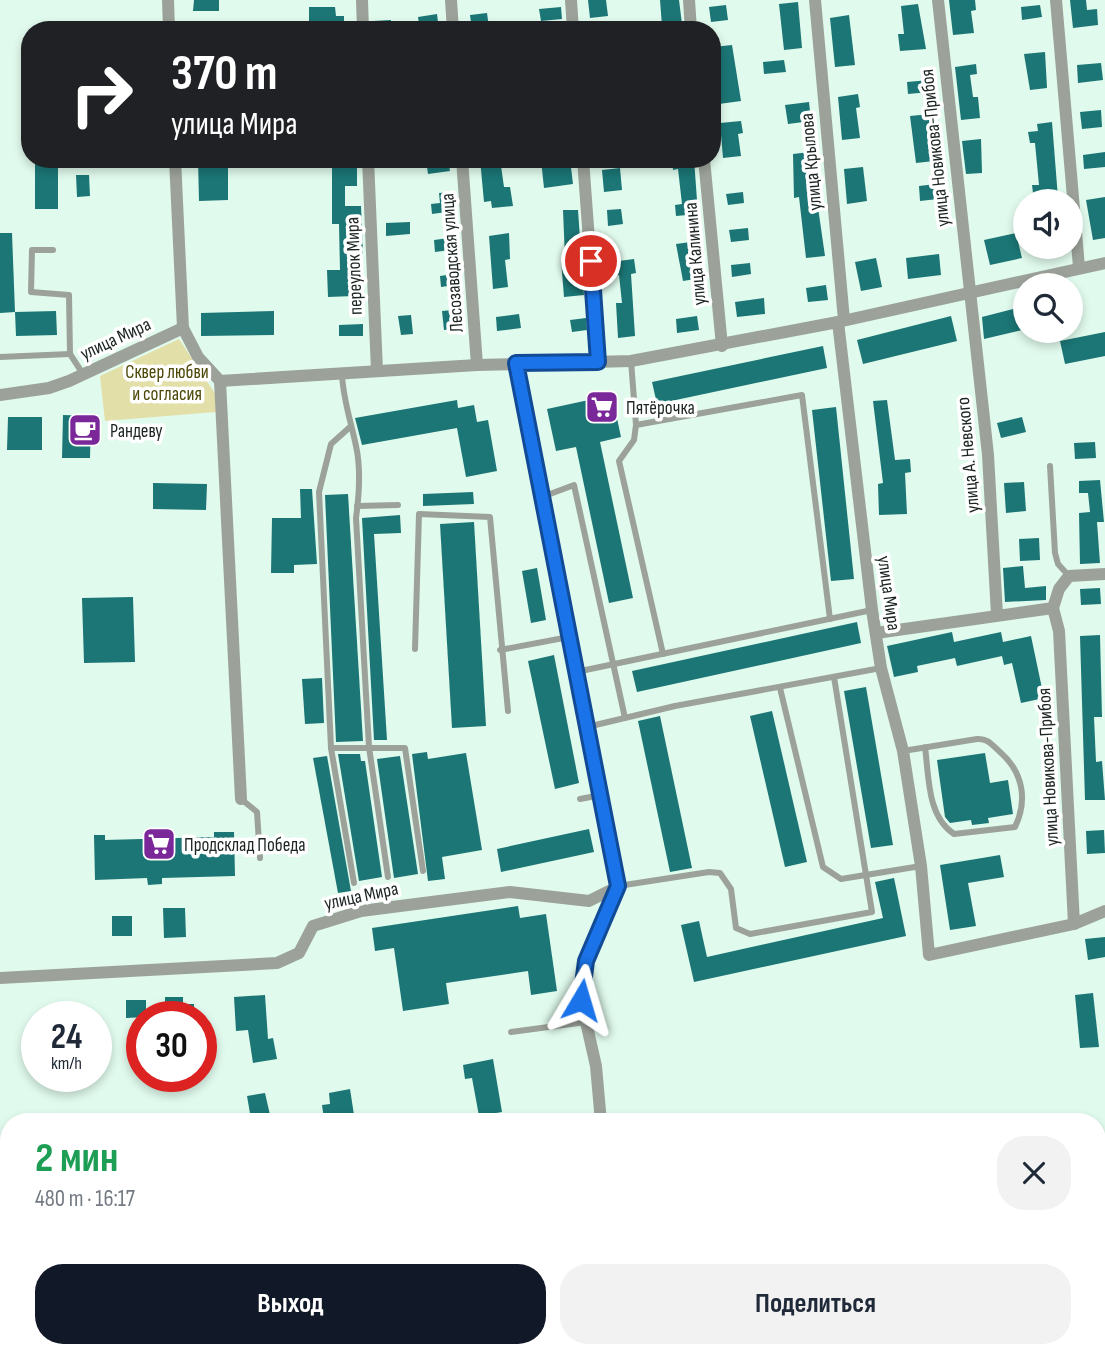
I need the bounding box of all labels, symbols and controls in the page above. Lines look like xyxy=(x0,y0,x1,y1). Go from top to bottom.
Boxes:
text: 370 m xyxy=(171,45,278,104)
icon: right xyxy=(56,49,147,140)
street label: улица Новикова-Прибоя xyxy=(916,68,955,228)
text: улица Мира xyxy=(171,105,298,144)
street label: улица Крылова xyxy=(796,112,827,211)
map controls xyxy=(1013,189,1083,343)
button: sound xyxy=(1013,189,1083,259)
street label: Лесозаводская улица xyxy=(436,193,469,333)
street label: улица Калинина xyxy=(680,201,711,306)
street label: переулок Мира xyxy=(341,217,368,315)
pin xyxy=(561,231,621,291)
icon: arrive xyxy=(572,242,610,280)
button: search xyxy=(1013,273,1083,343)
street label: улица Мира xyxy=(77,313,155,366)
park label: Сквер любви и согласия xyxy=(125,361,209,406)
supermarket icon: Пятёрочка xyxy=(583,388,621,426)
street label: улица А. Невского xyxy=(952,396,985,514)
place label: Пятёрочка xyxy=(626,397,695,420)
cafe icon: Рандеву xyxy=(66,411,104,449)
place label: Рандеву xyxy=(110,420,163,443)
street label: улица Мира xyxy=(872,554,905,632)
street label: улица Новикова-Прибоя xyxy=(1033,687,1064,847)
supermarket icon: Продсклад Победа xyxy=(140,825,178,863)
place label: Продсклад Победа xyxy=(184,834,306,857)
street label: улица Мира xyxy=(322,877,400,916)
position arrow xyxy=(544,963,618,1037)
speed limit sign: 30 xyxy=(126,1001,217,1092)
text: 24 xyxy=(51,1016,82,1059)
text: km/h xyxy=(51,1053,82,1074)
text: 2 мин xyxy=(35,1133,118,1184)
button: close xyxy=(997,1136,1071,1210)
text: 480 m · 16:17 xyxy=(35,1185,135,1213)
button: Выход xyxy=(35,1264,546,1344)
button: Поделиться xyxy=(560,1264,1071,1344)

